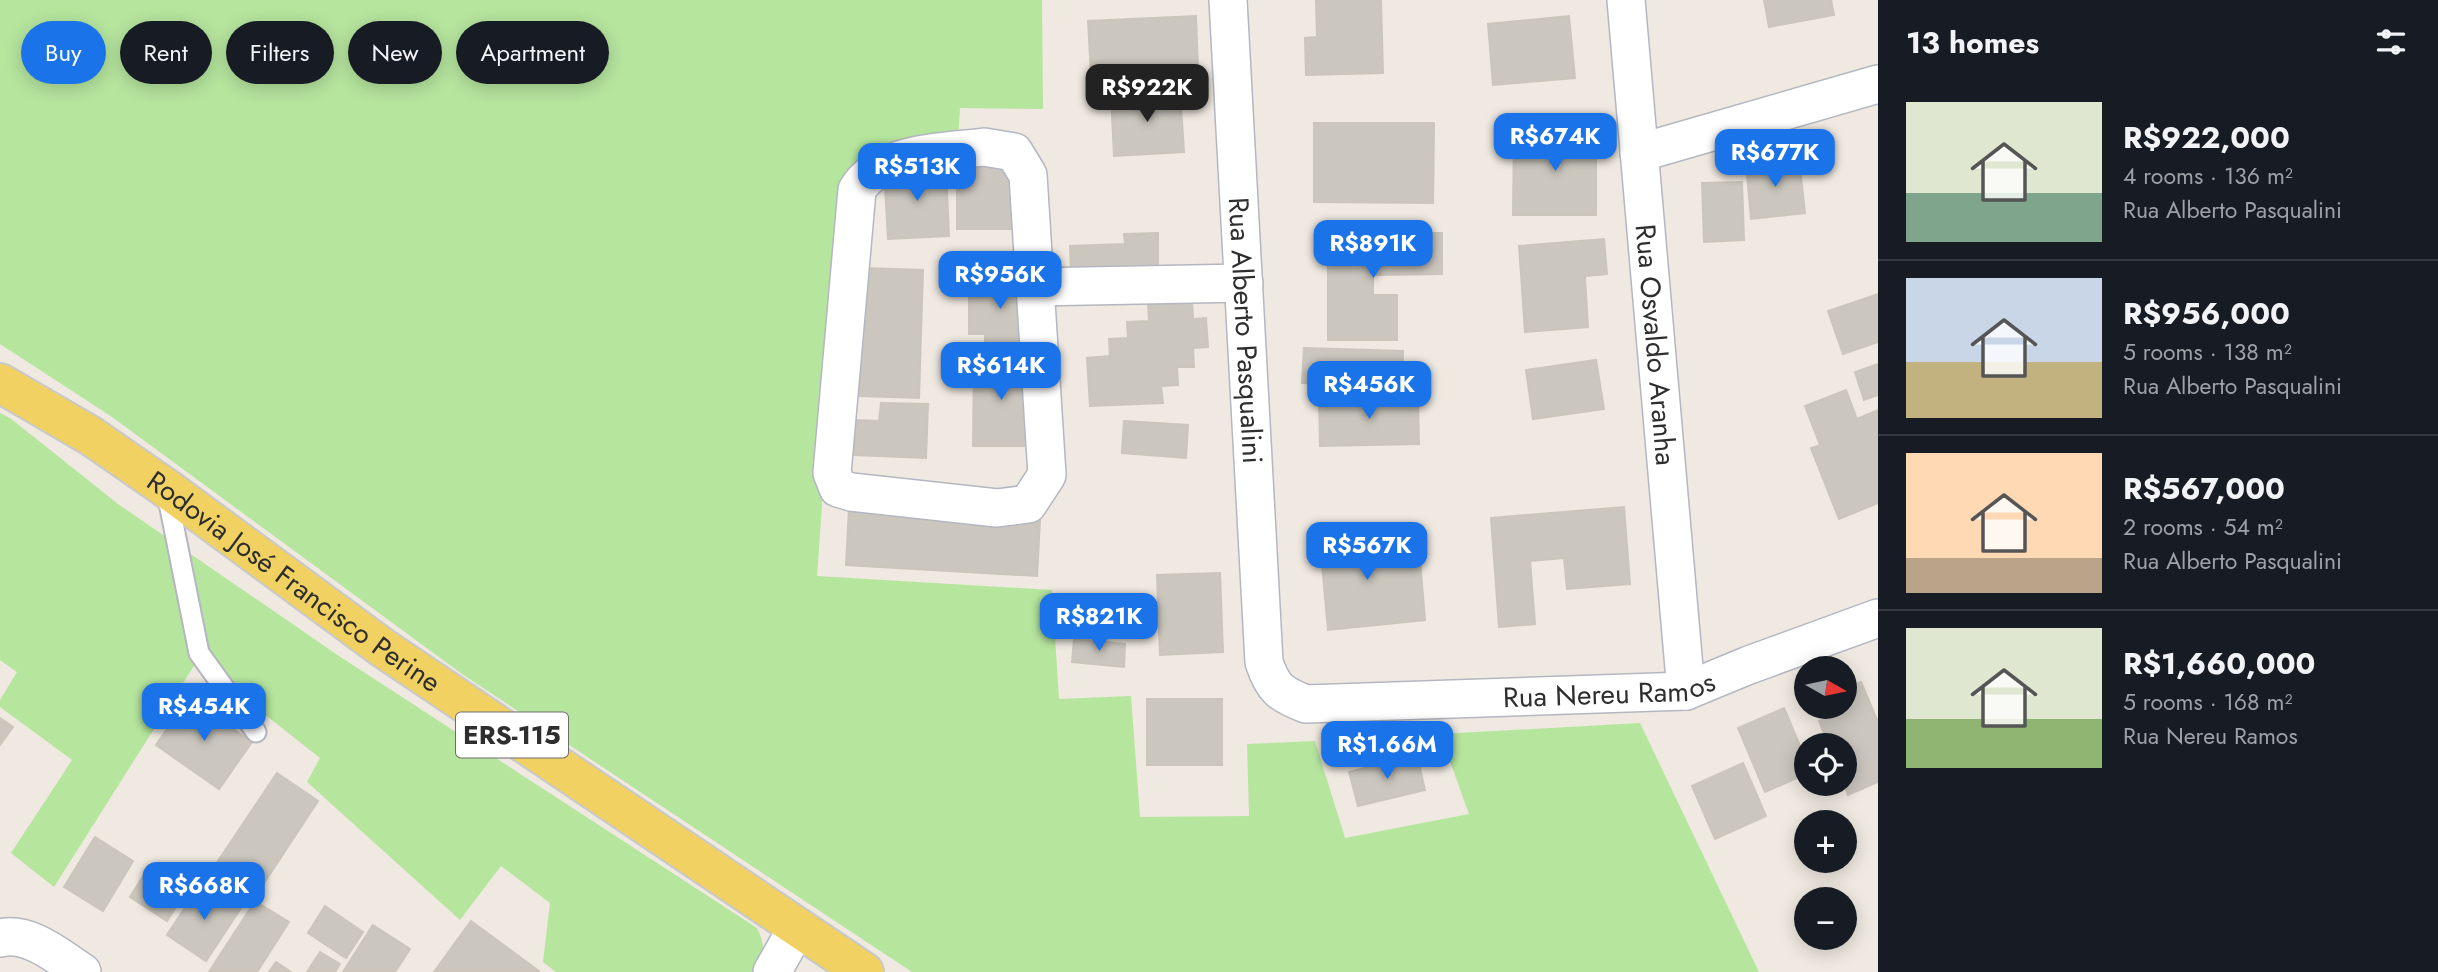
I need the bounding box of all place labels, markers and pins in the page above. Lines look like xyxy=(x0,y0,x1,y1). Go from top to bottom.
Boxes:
pin: R$922K xyxy=(1090,64,1204,124)
pin: R$674K xyxy=(1498,114,1612,173)
pin: R$677K xyxy=(1718,130,1832,189)
pin: R$513K xyxy=(860,144,974,203)
pin: R$891K xyxy=(1316,220,1430,280)
pin: R$956K xyxy=(943,252,1057,311)
pin: R$614K xyxy=(944,342,1058,402)
pin: R$456K xyxy=(1312,362,1426,421)
pin: R$567K xyxy=(1310,522,1424,582)
pin: R$821K xyxy=(1042,594,1156,653)
pin: R$454K xyxy=(147,684,261,743)
pin: R$1.66M xyxy=(1322,722,1452,781)
pin: R$668K xyxy=(147,862,261,922)

